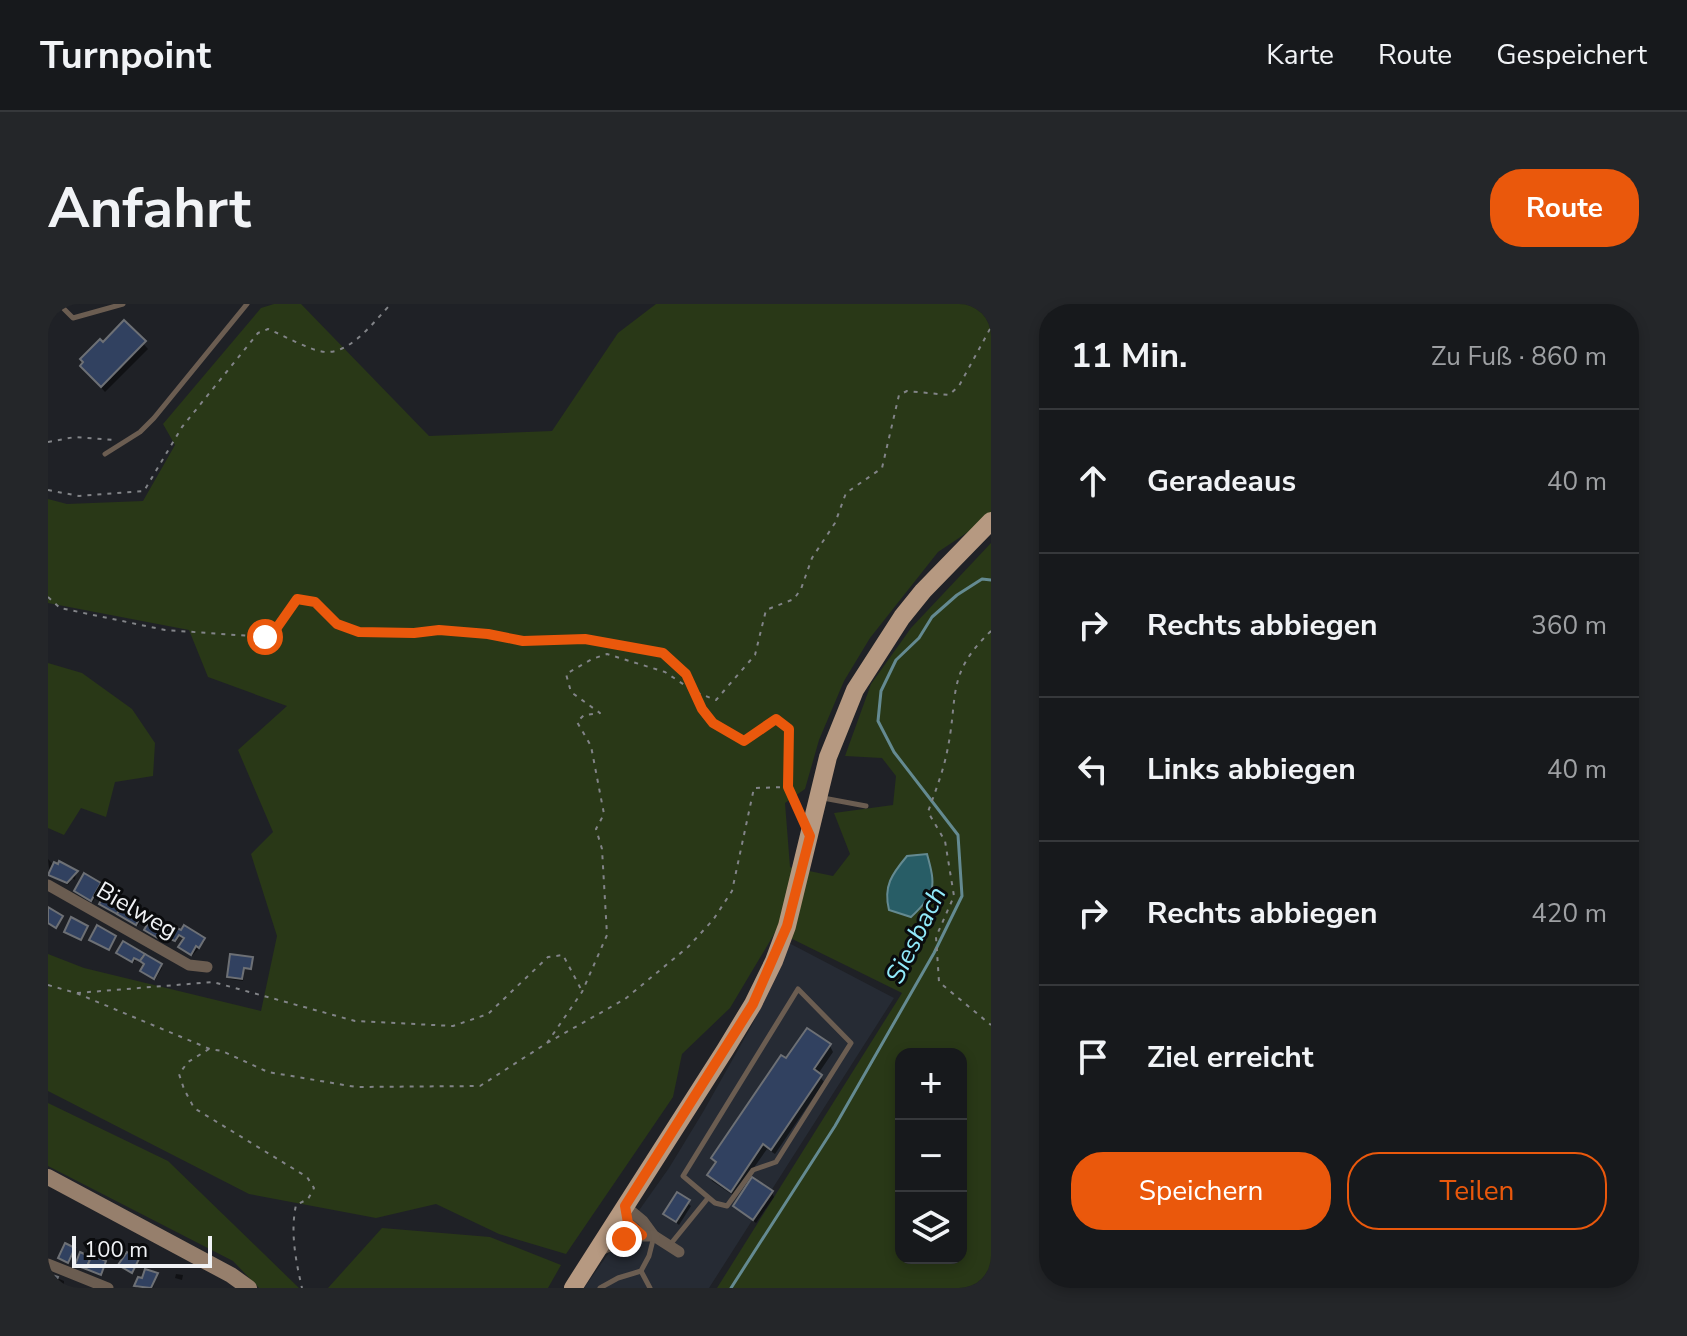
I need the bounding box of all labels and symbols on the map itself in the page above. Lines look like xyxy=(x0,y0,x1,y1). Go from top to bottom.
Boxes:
route start xyxy=(247,619,283,655)
street label: Bielweg xyxy=(91,874,183,946)
water label: Siesbach xyxy=(877,881,955,989)
route end xyxy=(606,1221,642,1257)
scale bar xyxy=(72,1232,212,1268)

